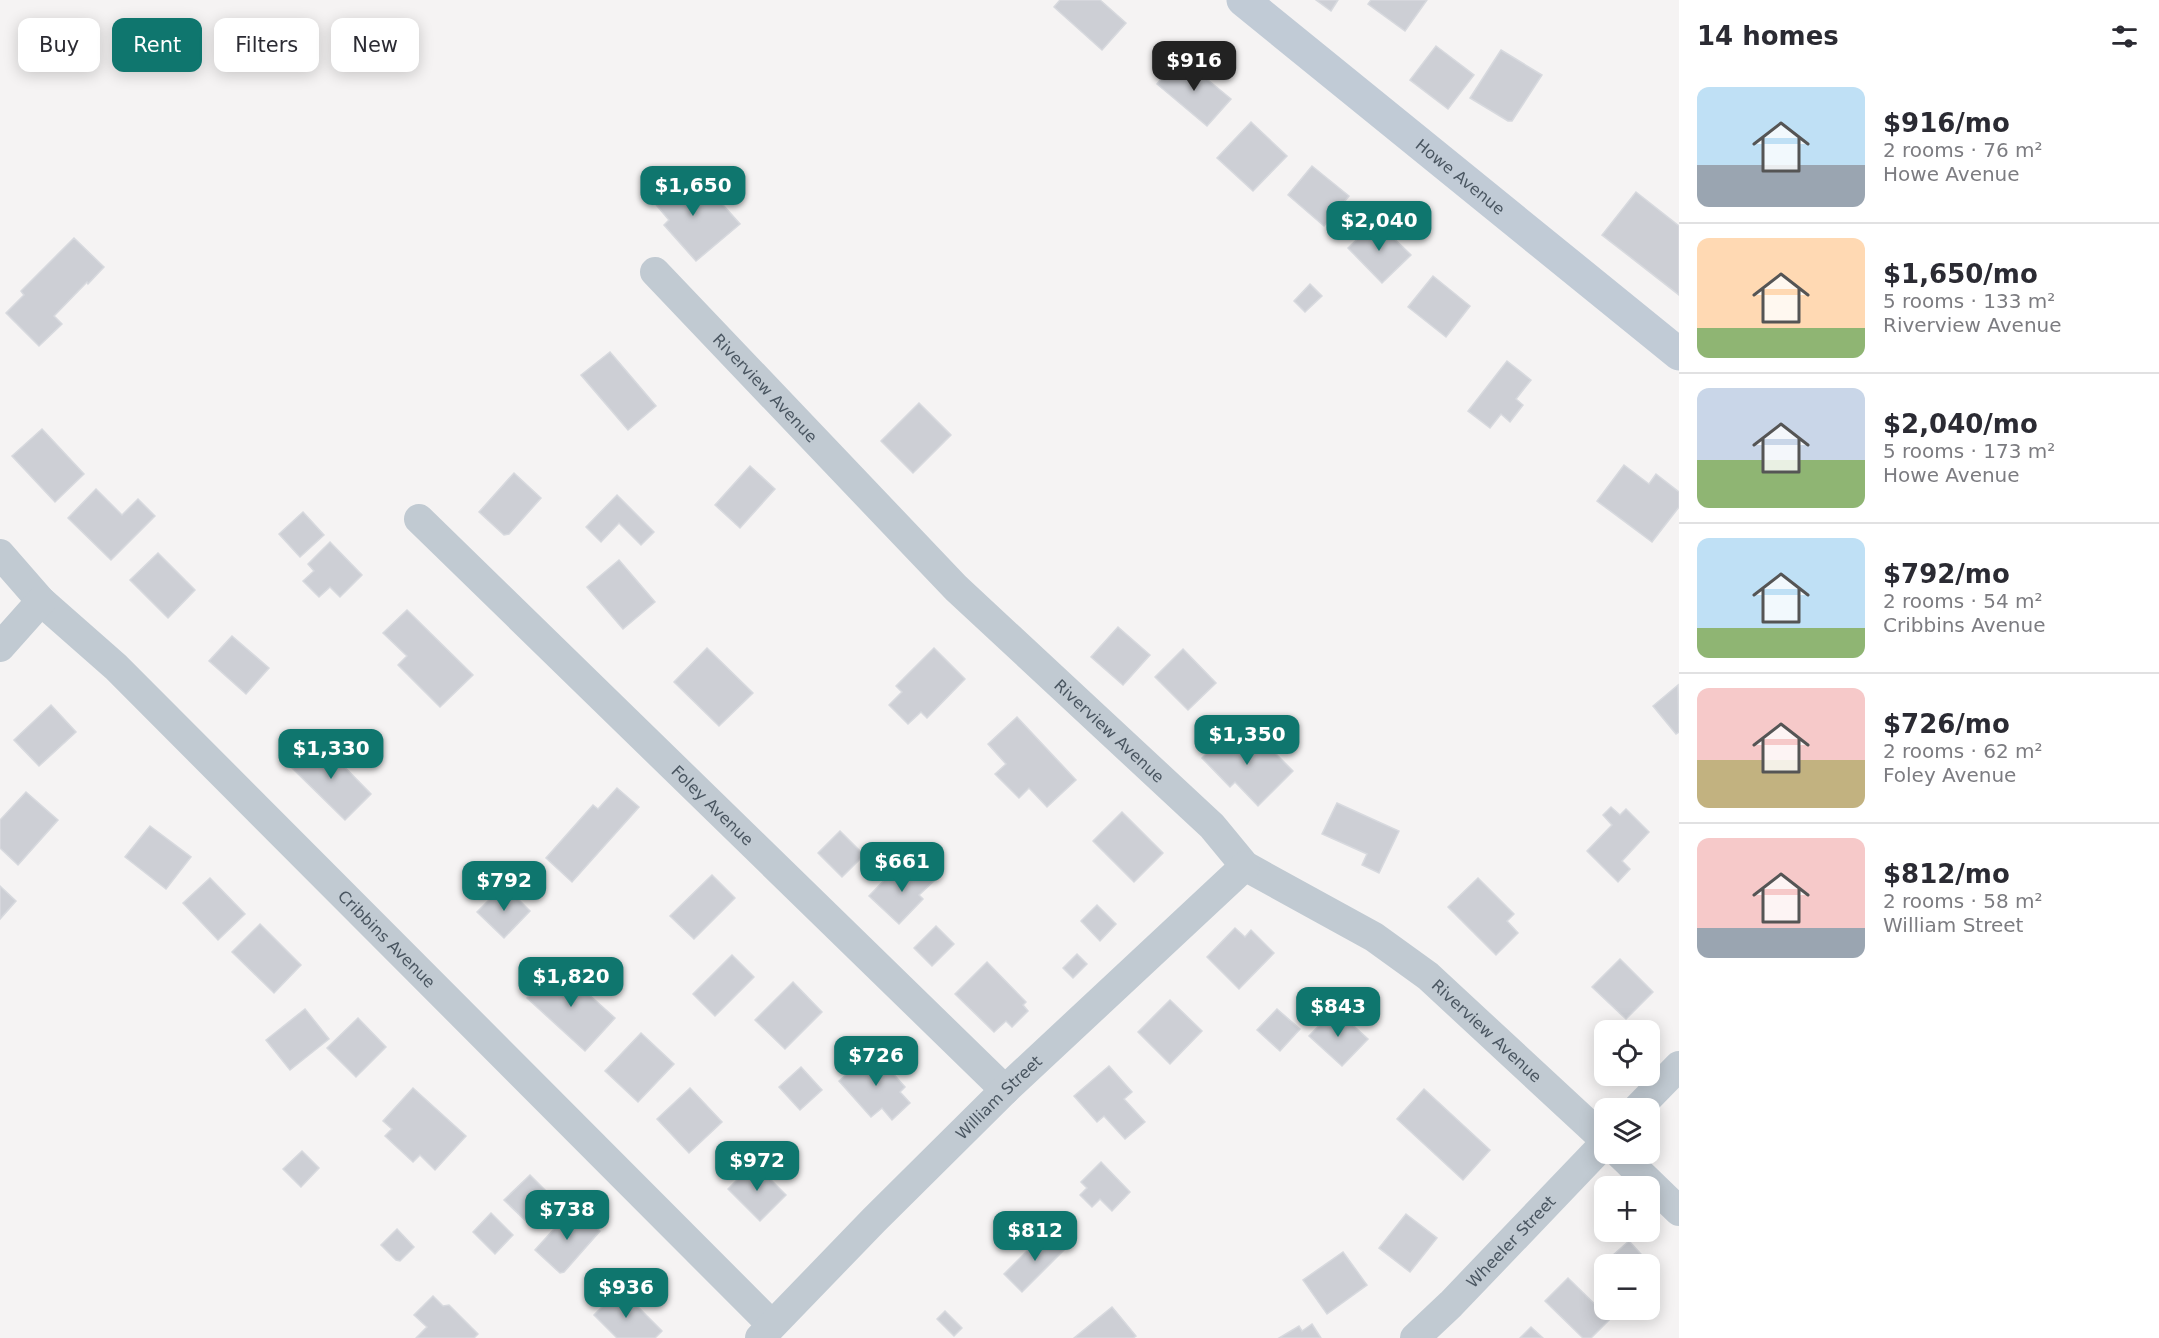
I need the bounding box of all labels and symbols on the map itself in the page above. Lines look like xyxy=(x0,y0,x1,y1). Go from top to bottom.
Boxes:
pin: $916 xyxy=(1158,41,1230,92)
street label: Howe Avenue xyxy=(1412,135,1508,219)
pin: $1,650 xyxy=(644,166,742,217)
pin: $2,040 xyxy=(1330,201,1428,252)
street label: Riverview Avenue xyxy=(709,330,821,446)
street label: Riverview Avenue xyxy=(1050,675,1168,787)
pin: $1,350 xyxy=(1198,715,1296,766)
pin: $1,330 xyxy=(282,729,380,780)
street label: Foley Avenue xyxy=(667,761,757,850)
pin: $661 xyxy=(866,842,938,893)
pin: $792 xyxy=(468,861,540,912)
street label: Cribbins Avenue xyxy=(334,886,439,992)
pin: $1,820 xyxy=(522,957,620,1008)
street label: Riverview Avenue xyxy=(1428,975,1545,1086)
pin: $843 xyxy=(1302,987,1374,1038)
pin: $726 xyxy=(840,1036,912,1087)
street label: William Street xyxy=(952,1052,1046,1143)
pin: $972 xyxy=(721,1141,793,1192)
pin: $738 xyxy=(531,1190,603,1241)
street label: Wheeler Street xyxy=(1463,1192,1560,1292)
pin: $812 xyxy=(999,1211,1071,1262)
pin: $936 xyxy=(590,1268,662,1319)

